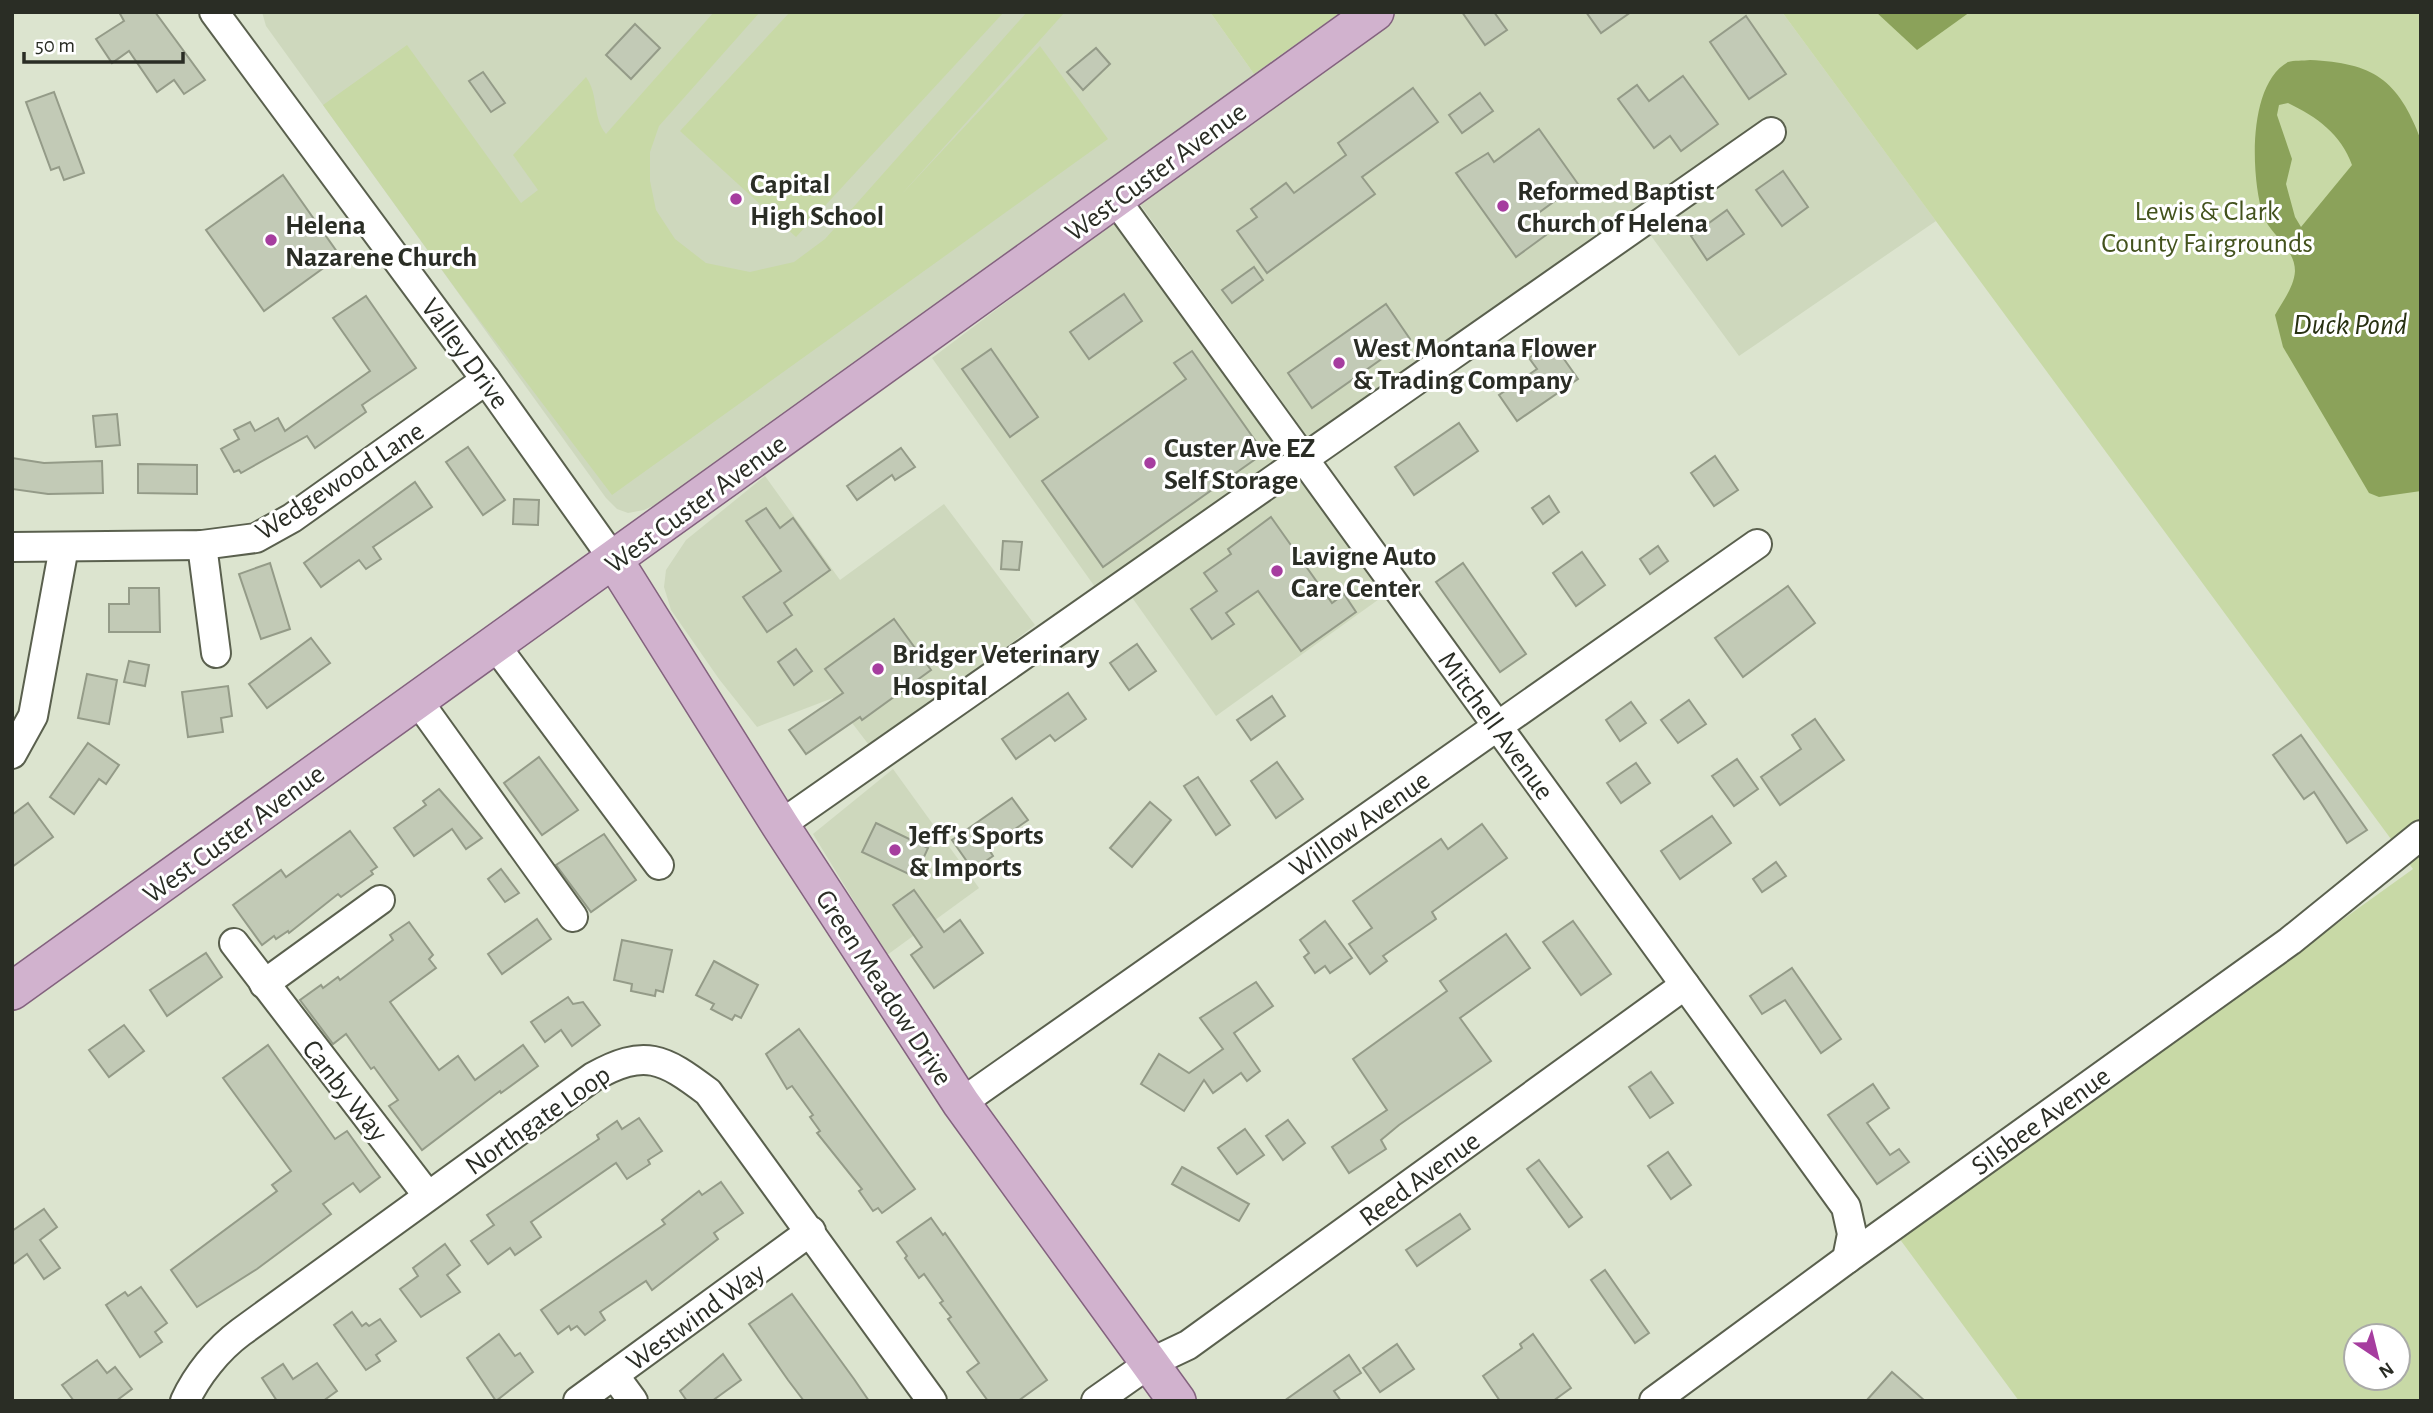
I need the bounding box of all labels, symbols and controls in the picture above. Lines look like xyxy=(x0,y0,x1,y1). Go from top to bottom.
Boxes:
scale bar xyxy=(24,21,184,65)
text: 50 m xyxy=(35,35,75,56)
street label: West Custer Avenue xyxy=(1061,98,1252,247)
place label: Capital High School xyxy=(750,171,884,231)
place label: Reformed Baptist Church of Helena xyxy=(1517,178,1715,238)
marker: Capital High School xyxy=(728,191,744,207)
marker: Reformed Baptist Church of Helena xyxy=(1495,198,1511,214)
park label: Lewis & Clark County Fairgrounds xyxy=(2101,198,2313,258)
place label: Helena Nazarene Church xyxy=(285,212,477,272)
marker: Helena Nazarene Church xyxy=(263,232,279,248)
street label: Valley Drive xyxy=(415,294,514,414)
water label: Duck Pond xyxy=(2293,310,2407,340)
place label: West Montana Flower & Trading Company xyxy=(1353,335,1597,395)
marker: West Montana Flower & Trading Company xyxy=(1331,355,1347,371)
street label: Wedgewood Lane xyxy=(251,417,429,546)
street label: West Custer Avenue xyxy=(601,430,792,579)
place label: Custer Ave EZ Self Storage xyxy=(1164,435,1315,495)
marker: Custer Ave EZ Self Storage xyxy=(1142,455,1158,471)
place label: Lavigne Auto Care Center xyxy=(1291,543,1436,603)
marker: Lavigne Auto Care Center xyxy=(1269,563,1285,579)
place label: Bridger Veterinary Hospital xyxy=(892,641,1100,701)
street label: Mitchell Avenue xyxy=(1432,647,1558,805)
marker: Bridger Veterinary Hospital xyxy=(870,661,886,677)
street label: West Custer Avenue xyxy=(139,760,330,909)
street label: Willow Avenue xyxy=(1285,766,1435,883)
place label: Jeff's Sports & Imports xyxy=(909,822,1044,882)
marker: Jeff's Sports & Imports xyxy=(887,842,903,858)
street label: Green Meadow Drive xyxy=(810,885,957,1091)
street label: Canby Way xyxy=(296,1035,393,1147)
street label: Northgate Loop xyxy=(461,1060,616,1181)
street label: Silsbee Avenue xyxy=(1967,1062,2116,1181)
street label: Reed Avenue xyxy=(1355,1127,1485,1232)
street label: Westwind Way xyxy=(622,1258,770,1377)
north arrow xyxy=(2342,1322,2412,1392)
text: N xyxy=(2375,1358,2397,1381)

